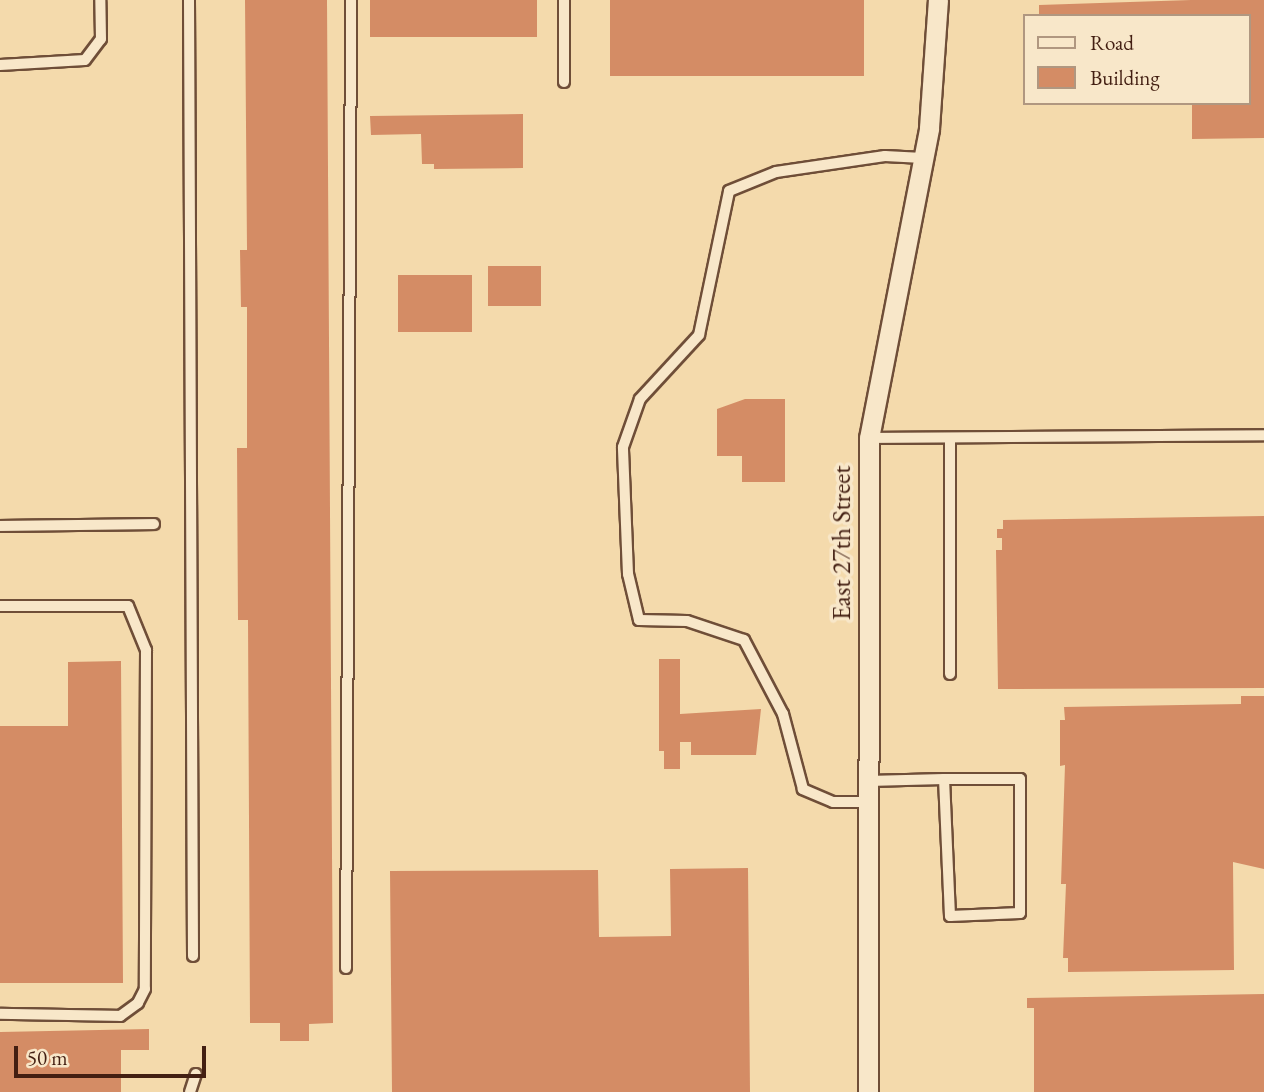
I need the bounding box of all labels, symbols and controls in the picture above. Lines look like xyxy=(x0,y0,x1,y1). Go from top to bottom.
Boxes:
legend xyxy=(1023,14,1250,105)
text: Road xyxy=(1090,29,1134,56)
text: Building xyxy=(1090,64,1160,91)
street label: East 27th Street xyxy=(826,466,858,620)
scale bar xyxy=(18,1032,210,1076)
text: 50 m xyxy=(27,1044,68,1071)

